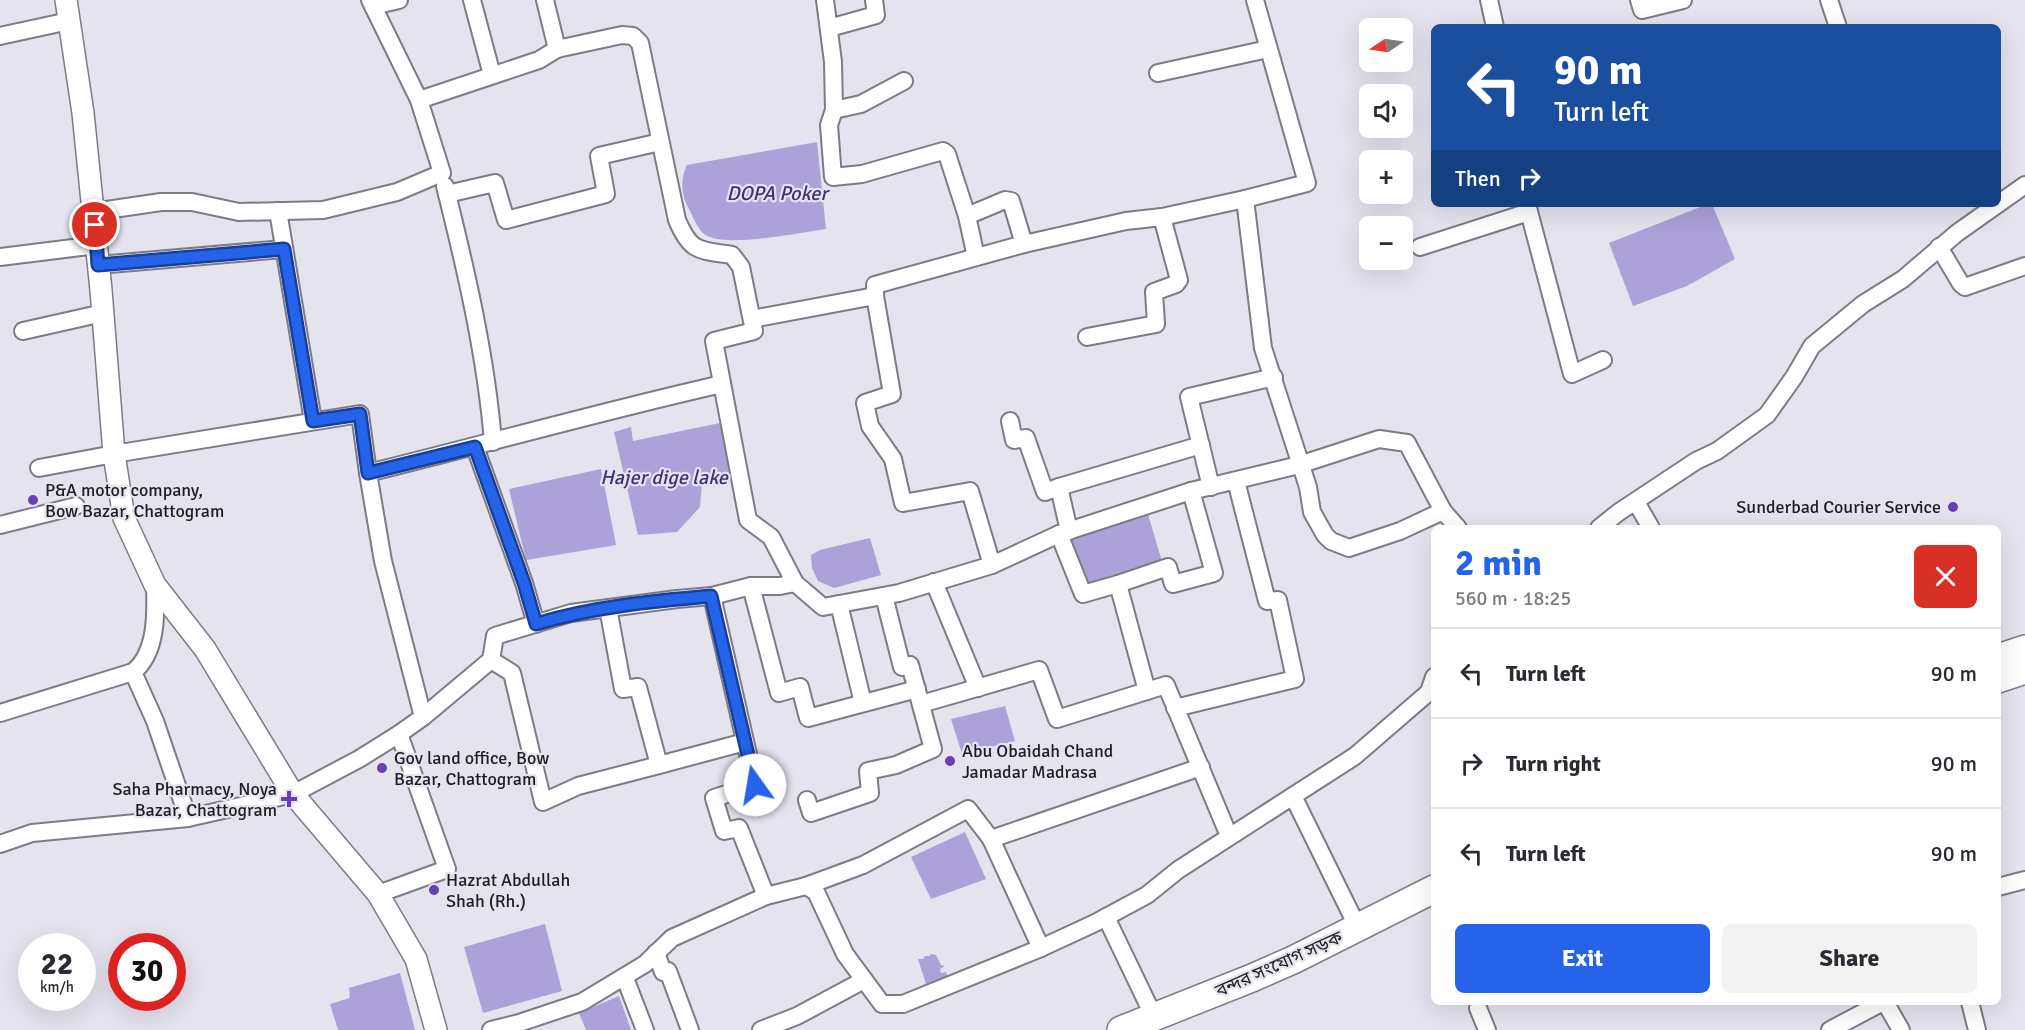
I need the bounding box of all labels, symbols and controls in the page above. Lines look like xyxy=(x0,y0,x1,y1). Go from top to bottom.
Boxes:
north arrow xyxy=(1359,18,1413,72)
map controls xyxy=(1359,18,1413,270)
text: 90 m xyxy=(1554,45,1643,96)
icon: left xyxy=(1455,48,1533,126)
button: sound xyxy=(1359,84,1413,138)
text: Turn left xyxy=(1554,96,1649,129)
button: + xyxy=(1359,150,1413,204)
icon: right xyxy=(1513,162,1546,195)
text: Then xyxy=(1455,165,1501,192)
water label: DOPA Poker xyxy=(726,181,830,206)
pin xyxy=(69,199,120,250)
icon: arrive xyxy=(78,208,111,241)
button: − xyxy=(1359,216,1413,270)
water label: Hajer dige lake xyxy=(600,465,729,490)
place label: P&A motor company, Bow Bazar, Chattogram xyxy=(45,479,224,522)
marker: P&A motor company, Bow Bazar, Chattogram xyxy=(26,493,40,507)
place label: Sunderbad Courier Service xyxy=(1736,496,1941,518)
marker: Sunderbad Courier Service xyxy=(1946,500,1960,514)
text: 2 min xyxy=(1455,541,1542,586)
button: close xyxy=(1914,545,1977,608)
text: 560 m · 18:25 xyxy=(1455,586,1571,611)
icon: left xyxy=(1455,657,1488,690)
text: Turn left xyxy=(1506,660,1586,687)
text: 90 m xyxy=(1931,660,1977,687)
place label: Abu Obaidah Chand Jamadar Madrasa xyxy=(962,740,1113,783)
place label: Gov land office, Bow Bazar, Chattogram xyxy=(394,747,549,790)
icon: right xyxy=(1455,747,1488,780)
text: Turn right xyxy=(1506,750,1601,777)
text: 90 m xyxy=(1931,750,1977,777)
position arrow xyxy=(723,753,787,817)
marker: Abu Obaidah Chand Jamadar Madrasa xyxy=(943,754,957,768)
marker: Gov land office, Bow Bazar, Chattogram xyxy=(375,761,389,775)
place label: Saha Pharmacy, Noya Bazar, Chattogram xyxy=(112,778,277,821)
marker: Saha Pharmacy, Noya Bazar, Chattogram xyxy=(282,792,296,806)
icon: left xyxy=(1455,837,1488,870)
text: Turn left xyxy=(1506,840,1586,867)
text: 90 m xyxy=(1931,840,1977,867)
place label: Hazrat Abdullah Shah (Rh.) xyxy=(446,869,570,912)
marker: Hazrat Abdullah Shah (Rh.) xyxy=(427,883,441,897)
button: Exit xyxy=(1455,924,1710,993)
button: Share xyxy=(1722,924,1977,993)
street label: বন্দর সংযোগ সড়ক xyxy=(1211,926,1346,1002)
speed limit sign: 30 xyxy=(108,933,186,1011)
text: 22 xyxy=(41,946,73,983)
text: km/h xyxy=(40,978,74,996)

